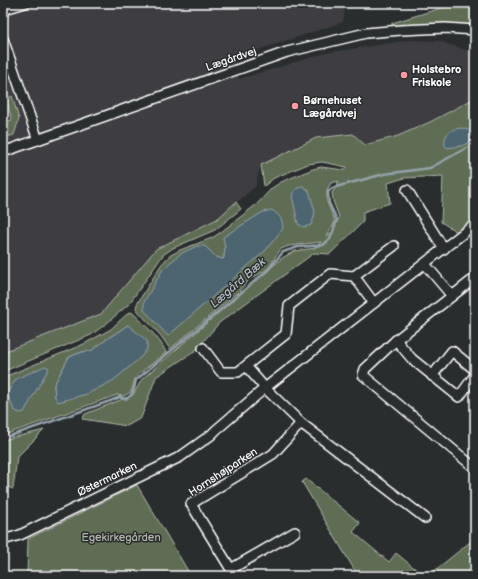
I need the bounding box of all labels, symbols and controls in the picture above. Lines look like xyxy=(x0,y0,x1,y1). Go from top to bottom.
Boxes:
street label: Lægårdvej xyxy=(204,44,258,74)
place label: Holstebro Friskole xyxy=(412,63,461,89)
marker: Holstebro Friskole xyxy=(399,70,409,80)
place label: Børnehuset Lægårdvej xyxy=(303,94,362,120)
marker: Børnehuset Lægårdvej xyxy=(290,101,300,111)
water label: Lægård Bæk xyxy=(207,254,270,311)
street label: Hornshøjparken xyxy=(186,445,260,499)
street label: Østermarken xyxy=(75,459,139,499)
park label: Egekirkegården xyxy=(81,531,161,544)

